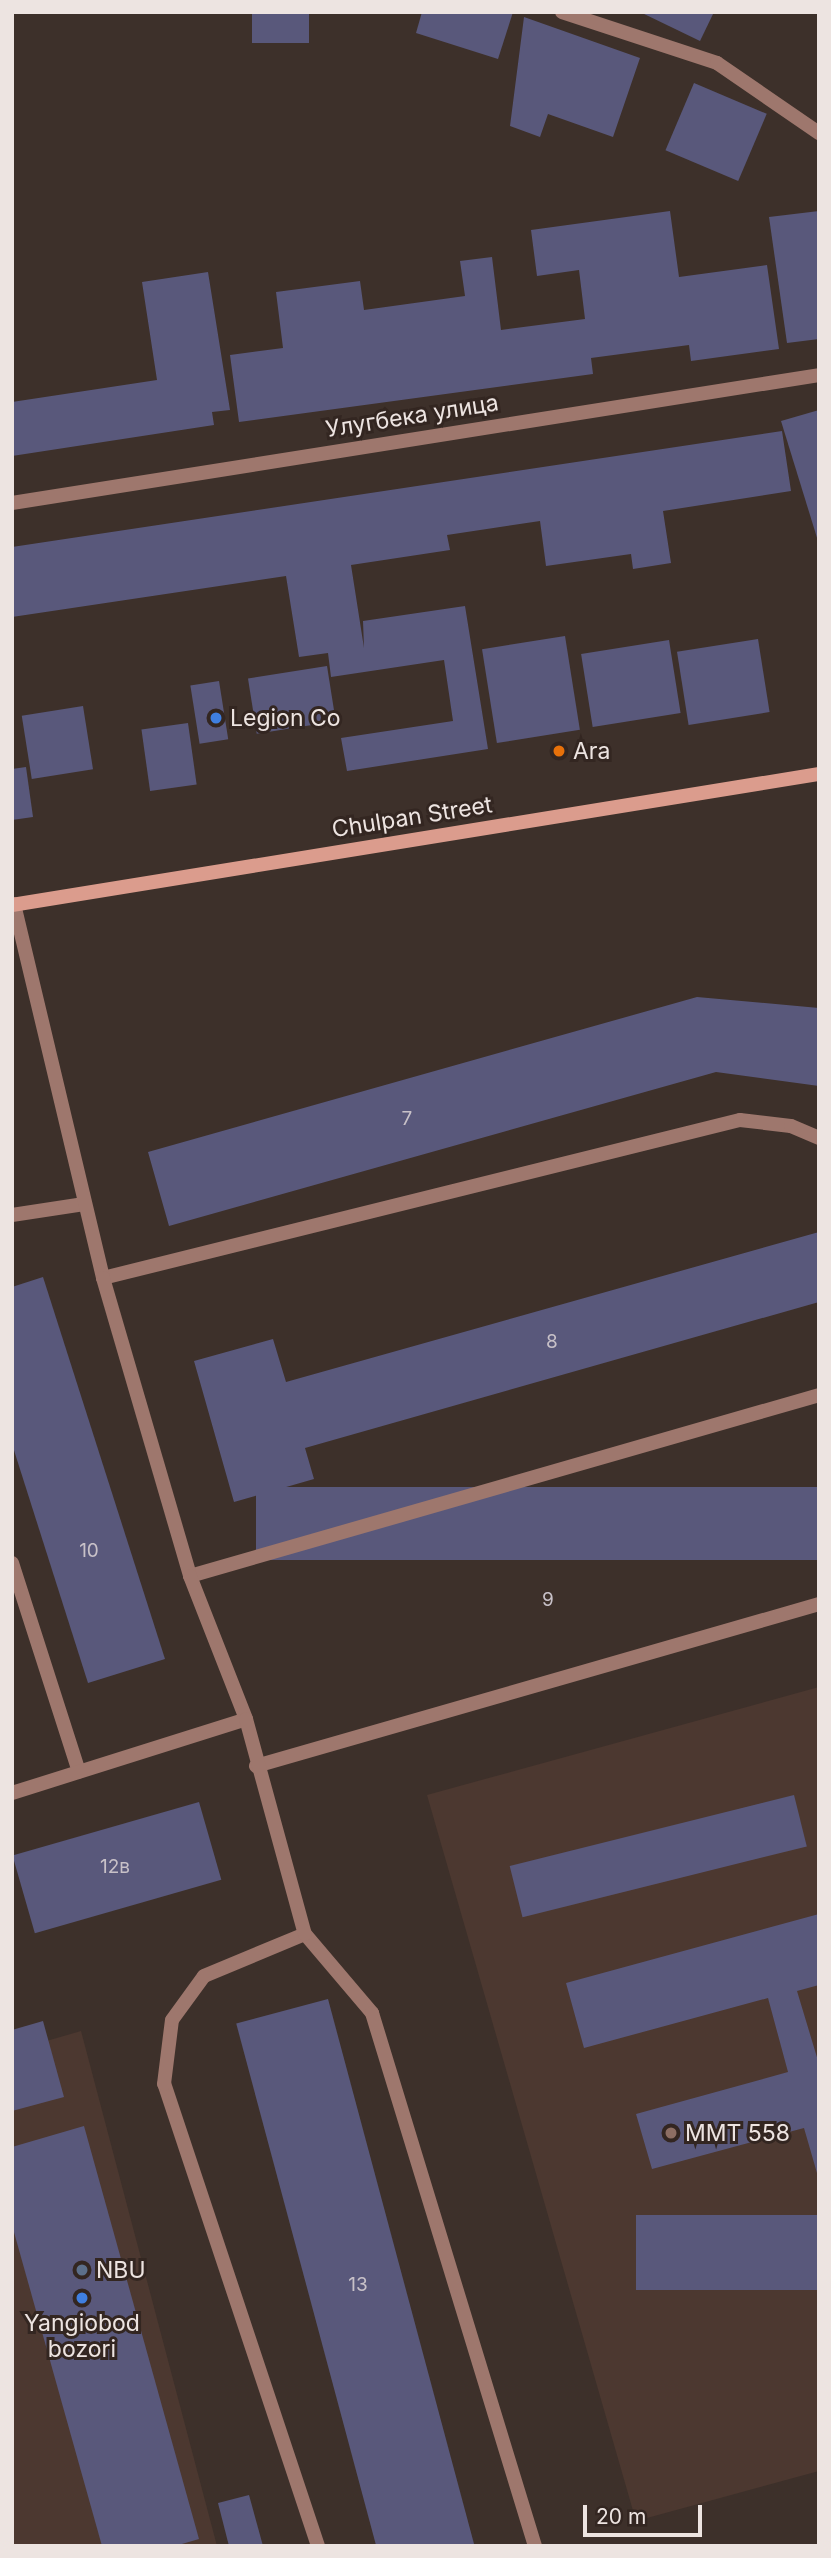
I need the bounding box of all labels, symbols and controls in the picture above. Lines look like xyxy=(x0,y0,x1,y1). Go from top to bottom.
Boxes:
street label: Улугбека улица xyxy=(324,389,500,443)
place label: Legion Co xyxy=(230,704,341,732)
marker: Legion Co xyxy=(208,710,224,726)
place label: Ara xyxy=(573,737,610,765)
marker: Ara xyxy=(551,743,567,759)
street label: Chulpan Street xyxy=(330,791,494,843)
house number: 7 xyxy=(402,1108,412,1130)
house number: 8 xyxy=(546,1331,558,1353)
house number: 10 xyxy=(79,1540,99,1562)
house number: 9 xyxy=(542,1589,554,1611)
house number: 12в xyxy=(100,1856,130,1878)
place label: MMT 558 xyxy=(685,2119,790,2147)
marker: MMT 558 xyxy=(663,2125,679,2141)
place label: NBU xyxy=(96,2256,145,2284)
marker: NBU xyxy=(74,2262,90,2278)
house number: 13 xyxy=(348,2274,368,2296)
marker: Yangiobod bozori xyxy=(74,2290,90,2306)
place label: Yangiobod bozori xyxy=(24,2309,140,2363)
scale bar xyxy=(586,2492,705,2536)
text: 20 m xyxy=(596,2504,646,2529)

